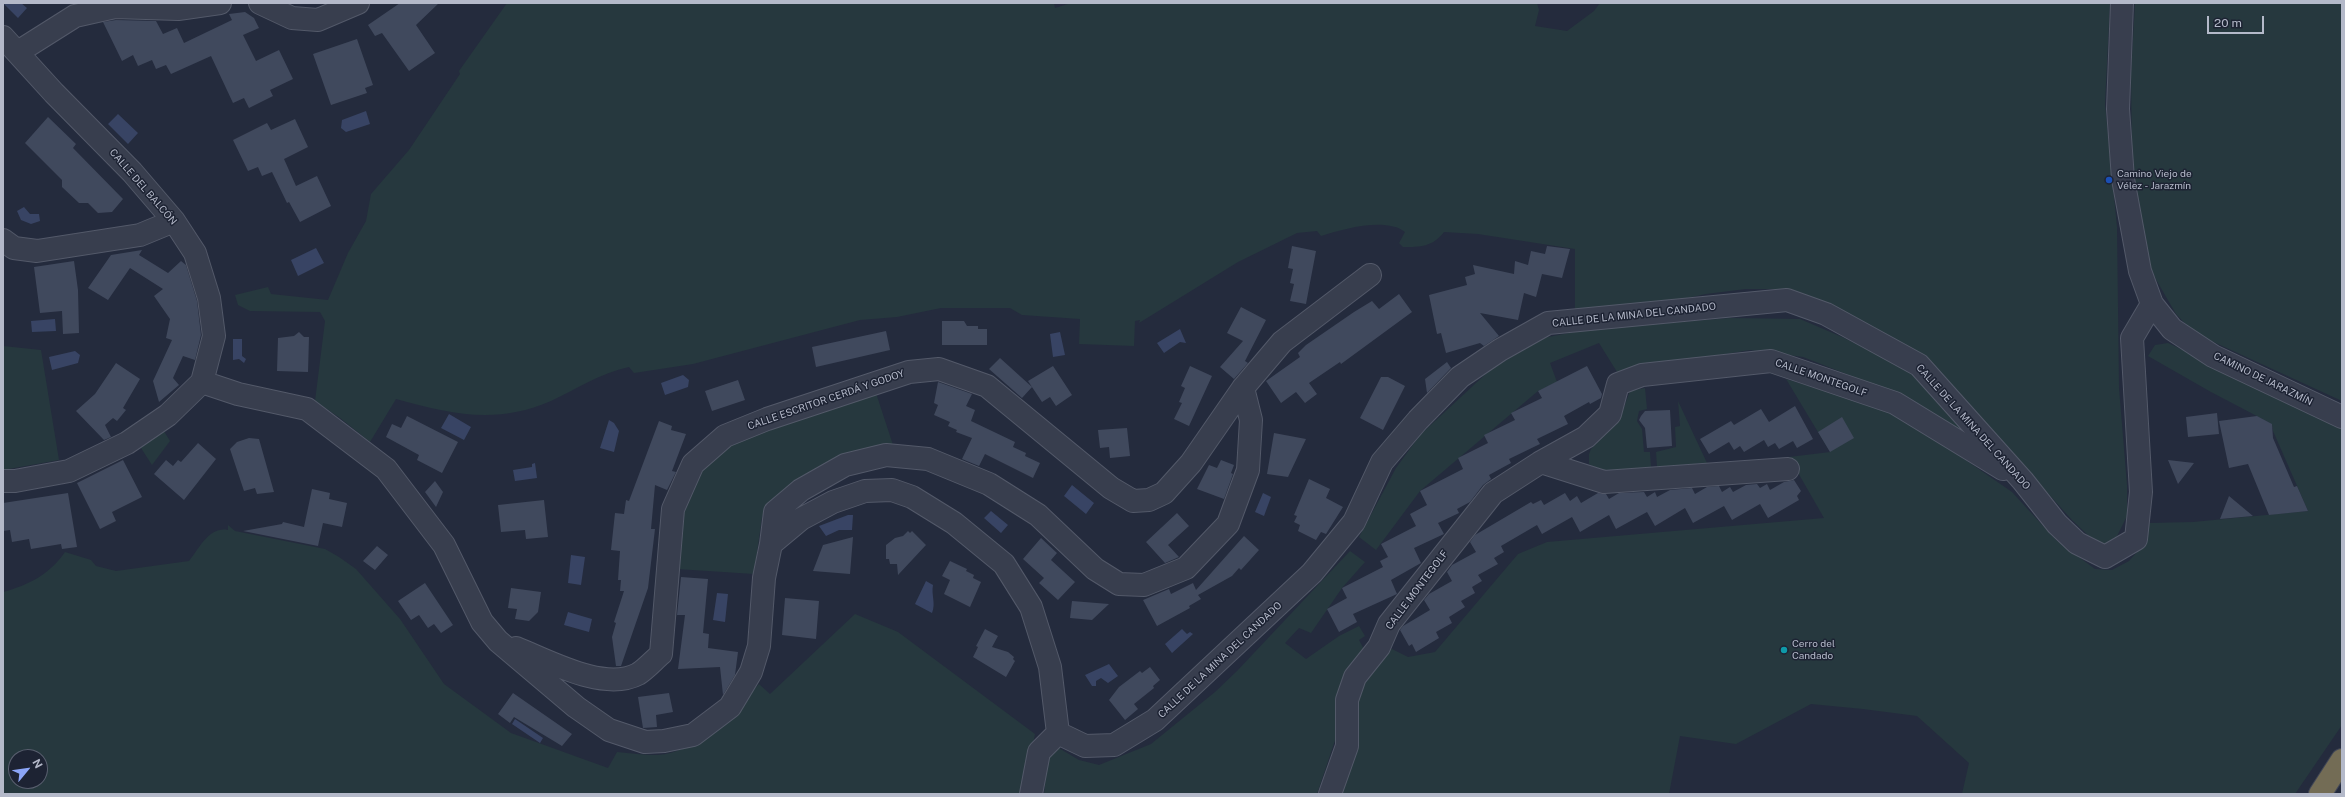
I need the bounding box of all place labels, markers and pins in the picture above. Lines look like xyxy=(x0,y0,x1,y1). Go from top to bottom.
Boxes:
place label: Camino Viejo de Vélez - Jarazmín xyxy=(2117,168,2192,192)
marker: Camino Viejo de Vélez - Jarazmín xyxy=(2104,175,2114,185)
place label: Cerro del Candado xyxy=(1792,638,1835,662)
marker: Cerro del Candado xyxy=(1779,645,1789,655)

